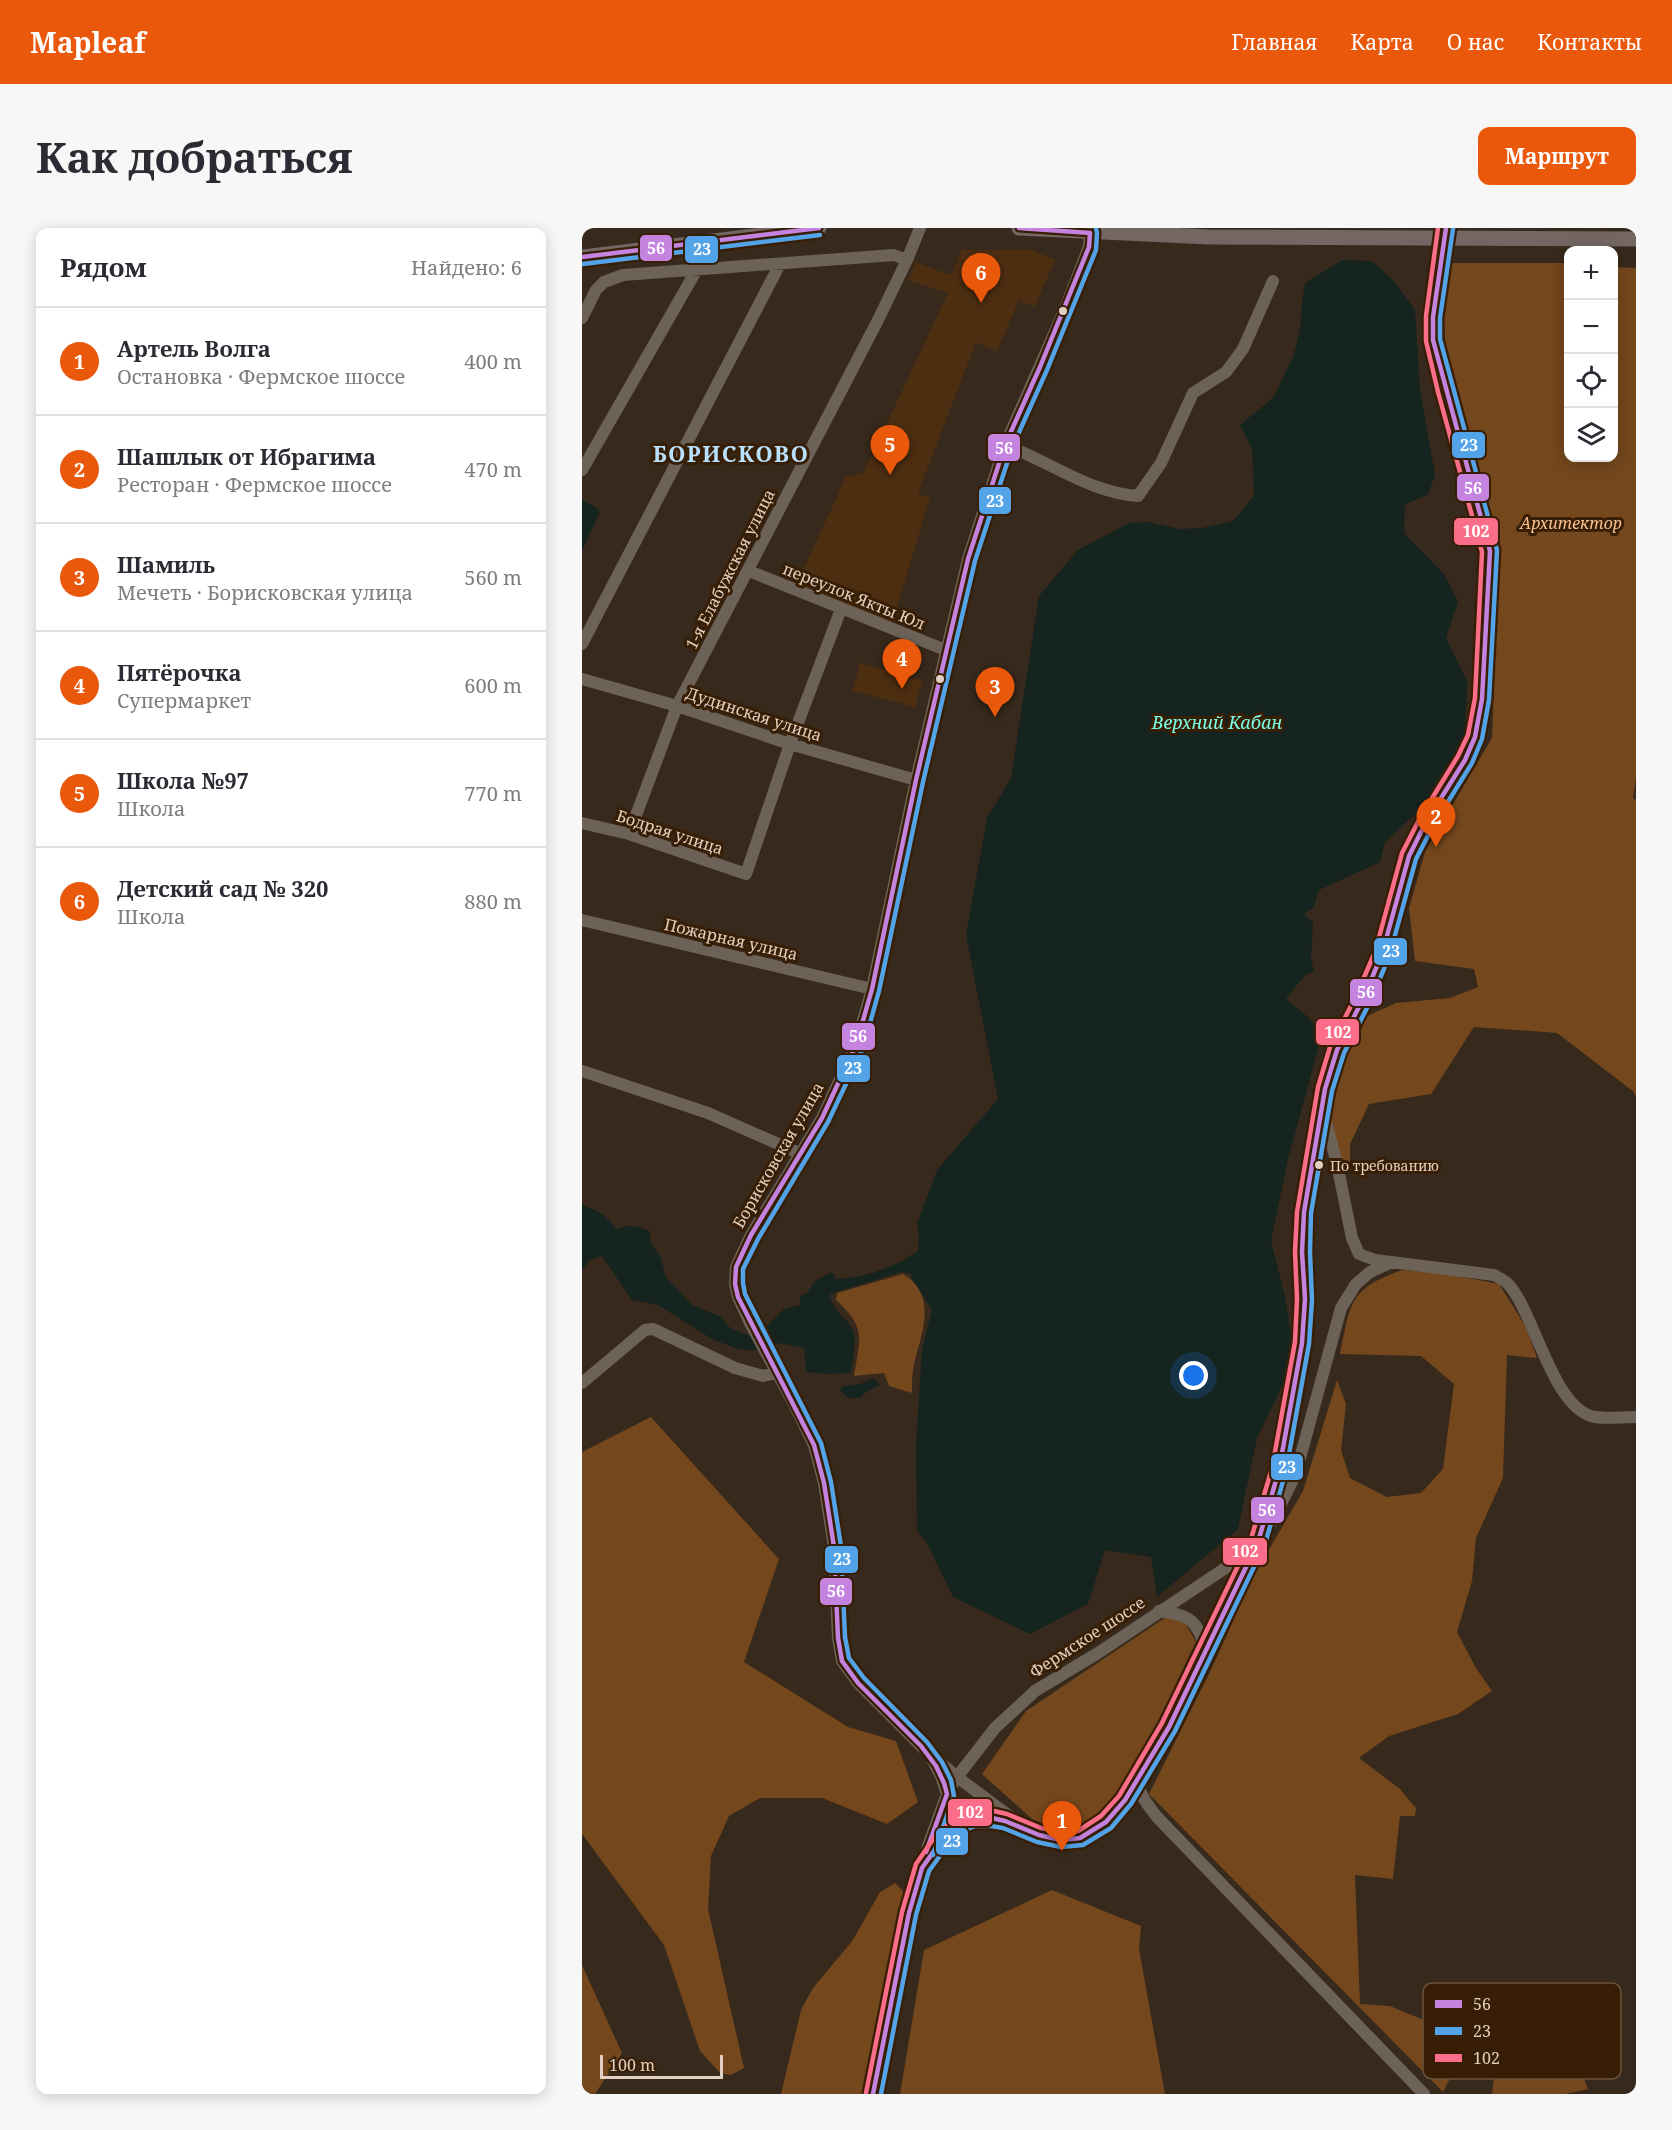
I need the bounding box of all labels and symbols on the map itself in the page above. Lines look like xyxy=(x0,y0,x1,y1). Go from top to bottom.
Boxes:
line badge: 56 xyxy=(639,234,673,262)
line badge: 23 xyxy=(684,235,719,264)
text: 56 xyxy=(647,237,665,259)
text: 23 xyxy=(693,238,711,260)
pin: 6 xyxy=(962,254,1000,303)
unlabelled marker xyxy=(1057,305,1069,317)
pin: 5 xyxy=(870,426,910,475)
line badge: 23 xyxy=(1451,431,1486,459)
line badge: 56 xyxy=(987,433,1021,462)
text: 23 xyxy=(1460,434,1478,456)
text: 56 xyxy=(995,437,1013,459)
district label: БОРИСКОВО xyxy=(653,438,809,468)
line badge: 56 xyxy=(1456,473,1490,502)
text: 56 xyxy=(1464,477,1482,499)
street label: 1-я Елабужская улица xyxy=(680,485,780,653)
line badge: 23 xyxy=(978,486,1012,515)
text: 23 xyxy=(986,490,1004,512)
park label: Архитектор xyxy=(1519,512,1622,534)
line badge: 102 xyxy=(1453,517,1499,546)
text: 102 xyxy=(1462,520,1490,542)
street label: переулок Якты Юл xyxy=(780,557,929,635)
pin: 4 xyxy=(882,640,922,689)
pin: 3 xyxy=(976,668,1014,717)
unlabelled marker xyxy=(934,673,946,685)
street label: Дудинская улица xyxy=(683,682,825,746)
water label: Верхний Кабан xyxy=(1151,710,1283,734)
pin: 2 xyxy=(1416,798,1456,847)
street label: Бодрая улица xyxy=(614,804,726,860)
street label: Пожарная улица xyxy=(662,913,800,965)
line badge: 23 xyxy=(1373,937,1408,966)
text: 23 xyxy=(1382,940,1400,962)
line badge: 56 xyxy=(1349,978,1383,1007)
text: 56 xyxy=(1357,981,1375,1003)
line badge: 102 xyxy=(1315,1018,1360,1046)
text: 102 xyxy=(1324,1021,1352,1043)
line badge: 56 xyxy=(841,1022,876,1051)
text: 56 xyxy=(849,1025,867,1047)
line badge: 23 xyxy=(836,1054,871,1083)
text: 23 xyxy=(844,1057,862,1079)
street label: Борисковская улица xyxy=(727,1078,829,1232)
place label: По требованию xyxy=(1330,1156,1439,1175)
marker: По требованию xyxy=(1313,1159,1325,1171)
your location xyxy=(1179,1361,1208,1390)
line badge: 23 xyxy=(1270,1453,1304,1481)
text: 23 xyxy=(1278,1456,1296,1478)
line badge: 56 xyxy=(1250,1496,1285,1524)
text: 56 xyxy=(1258,1499,1276,1521)
line badge: 102 xyxy=(1222,1537,1268,1566)
text: 102 xyxy=(1231,1540,1259,1562)
line badge: 23 xyxy=(824,1545,859,1574)
text: 23 xyxy=(833,1548,851,1570)
line badge: 56 xyxy=(819,1577,853,1606)
text: 56 xyxy=(827,1580,845,1602)
street label: Фермское шоссе xyxy=(1025,1591,1149,1683)
line badge: 102 xyxy=(947,1798,993,1827)
text: 102 xyxy=(956,1801,984,1823)
pin: 1 xyxy=(1042,1802,1082,1851)
line badge: 23 xyxy=(935,1827,969,1856)
text: 23 xyxy=(943,1830,961,1852)
legend xyxy=(1423,1983,1621,2079)
text: 56 xyxy=(1473,1993,1491,2015)
text: 23 xyxy=(1473,2020,1491,2042)
text: 102 xyxy=(1473,2047,1500,2069)
scale bar xyxy=(600,2052,723,2080)

